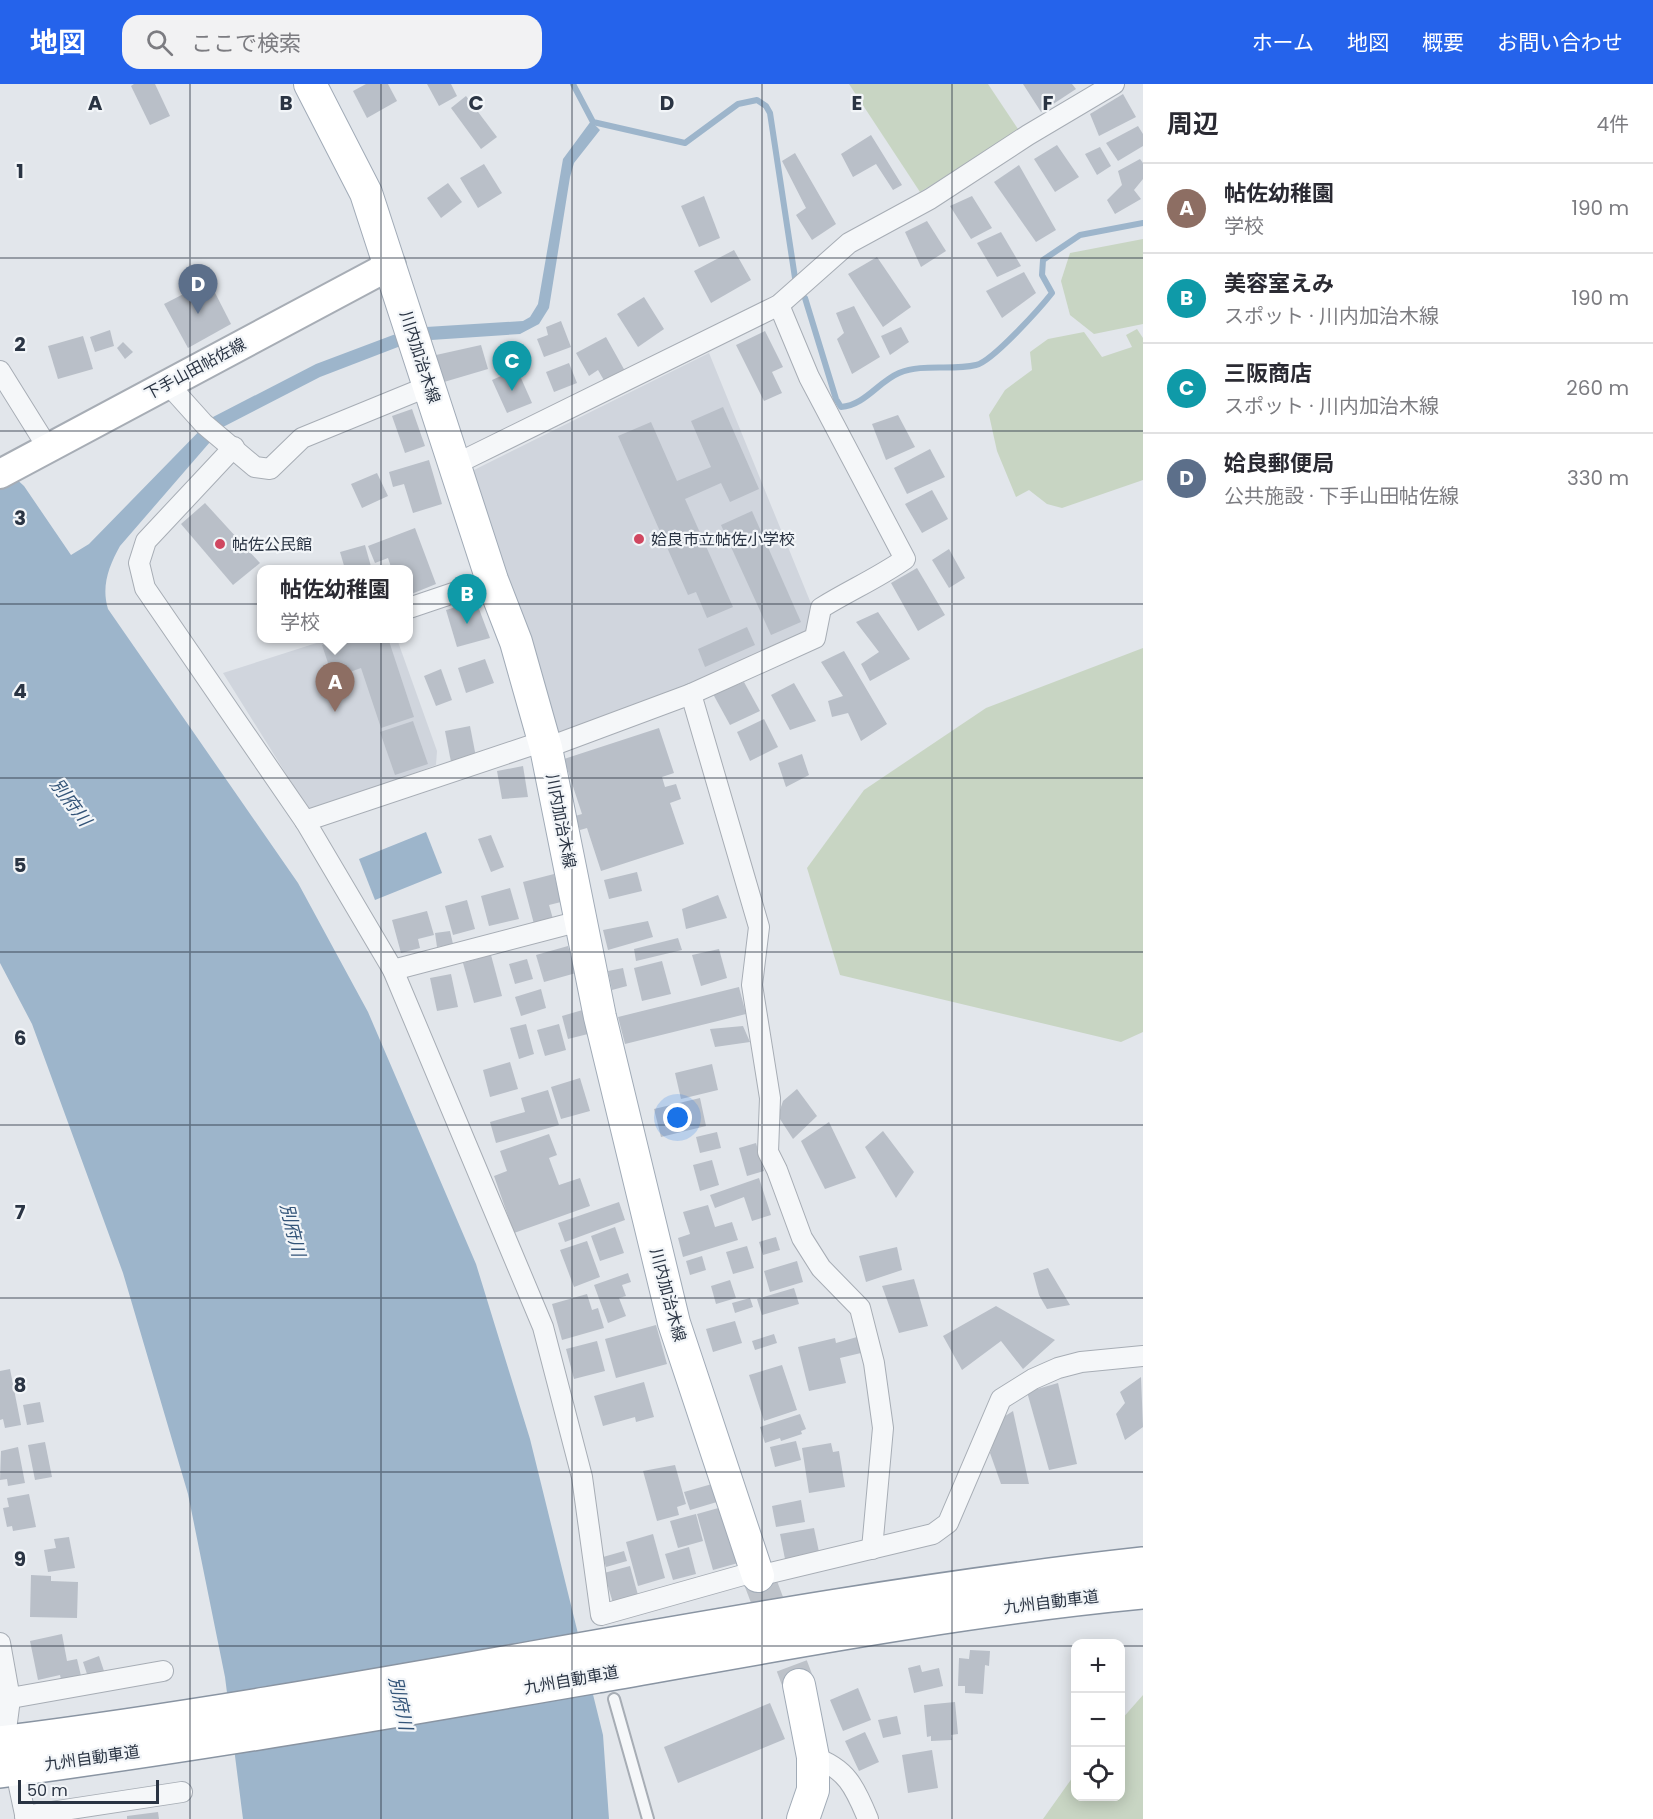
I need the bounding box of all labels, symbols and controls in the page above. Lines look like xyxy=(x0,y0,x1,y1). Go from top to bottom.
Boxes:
search box xyxy=(122,15,542,69)
text: 地図 xyxy=(30,23,86,62)
icon: search xyxy=(143,26,176,59)
text: ここで検索 xyxy=(191,28,301,59)
text: ホーム xyxy=(1252,28,1314,57)
text: 地図 xyxy=(1347,28,1389,57)
text: 概要 xyxy=(1422,28,1464,57)
text: お問い合わせ xyxy=(1497,28,1623,57)
text: A xyxy=(88,89,103,117)
text: B xyxy=(279,89,293,117)
text: C xyxy=(468,89,484,117)
text: D xyxy=(660,89,674,117)
text: E xyxy=(852,89,862,117)
text: F xyxy=(1043,89,1054,117)
text: 周辺 xyxy=(1167,106,1219,142)
text: 4件 xyxy=(1596,110,1629,138)
text: 1 xyxy=(16,157,24,185)
text: 帖佐幼稚園 xyxy=(1224,178,1334,209)
text: A xyxy=(1179,194,1194,222)
text: 190 m xyxy=(1572,194,1629,222)
text: 学校 xyxy=(1224,212,1264,240)
pin: D xyxy=(178,264,218,314)
text: 美容室えみ xyxy=(1224,268,1334,299)
text: B xyxy=(1180,284,1193,312)
text: 190 m xyxy=(1572,284,1629,312)
text: スポット · 川内加治木線 xyxy=(1224,302,1439,330)
street label: 川内加治木線 xyxy=(394,308,446,406)
text: 2 xyxy=(14,330,26,358)
street label: 下手山田帖佐線 xyxy=(140,333,250,405)
pin: C xyxy=(492,342,532,391)
text: 三阪商店 xyxy=(1224,358,1312,389)
text: C xyxy=(1179,374,1194,402)
text: 260 m xyxy=(1566,374,1629,402)
text: スポット · 川内加治木線 xyxy=(1224,392,1439,420)
text: 姶良郵便局 xyxy=(1224,448,1334,479)
text: D xyxy=(1179,464,1194,492)
text: 330 m xyxy=(1567,464,1629,492)
text: 公共施設 · 下手山田帖佐線 xyxy=(1224,482,1459,510)
text: 3 xyxy=(14,504,26,532)
place label: 姶良市立帖佐小学校 xyxy=(651,528,795,551)
marker: 姶良市立帖佐小学校 xyxy=(632,532,646,546)
place label: 帖佐公民館 xyxy=(232,533,312,556)
marker: 帖佐公民館 xyxy=(213,537,227,551)
popup xyxy=(257,565,413,643)
text: 帖佐幼稚園 xyxy=(280,574,390,605)
pin: B xyxy=(448,574,486,624)
text: 学校 xyxy=(280,608,320,636)
pin: A xyxy=(316,662,354,712)
text: 4 xyxy=(13,677,27,705)
street label: 川内加治木線 xyxy=(541,772,581,870)
water label: 別府川 xyxy=(45,773,98,833)
text: 5 xyxy=(14,851,27,879)
text: 6 xyxy=(14,1024,26,1052)
your location xyxy=(663,1103,692,1132)
text: 7 xyxy=(15,1198,26,1226)
water label: 別府川 xyxy=(274,1201,312,1261)
street label: 川内加治木線 xyxy=(644,1246,692,1344)
text: 8 xyxy=(14,1371,26,1399)
text: 9 xyxy=(14,1545,26,1573)
street label: 九州自動車道 xyxy=(1002,1585,1100,1619)
map controls xyxy=(1071,1639,1125,1801)
button: + xyxy=(1071,1639,1125,1693)
street label: 九州自動車道 xyxy=(522,1660,620,1700)
water label: 別府川 xyxy=(383,1674,419,1734)
button: − xyxy=(1071,1693,1125,1747)
street label: 九州自動車道 xyxy=(43,1740,141,1776)
button: locate xyxy=(1071,1747,1125,1801)
scale bar xyxy=(18,1777,159,1804)
text: 50 m xyxy=(27,1779,68,1802)

